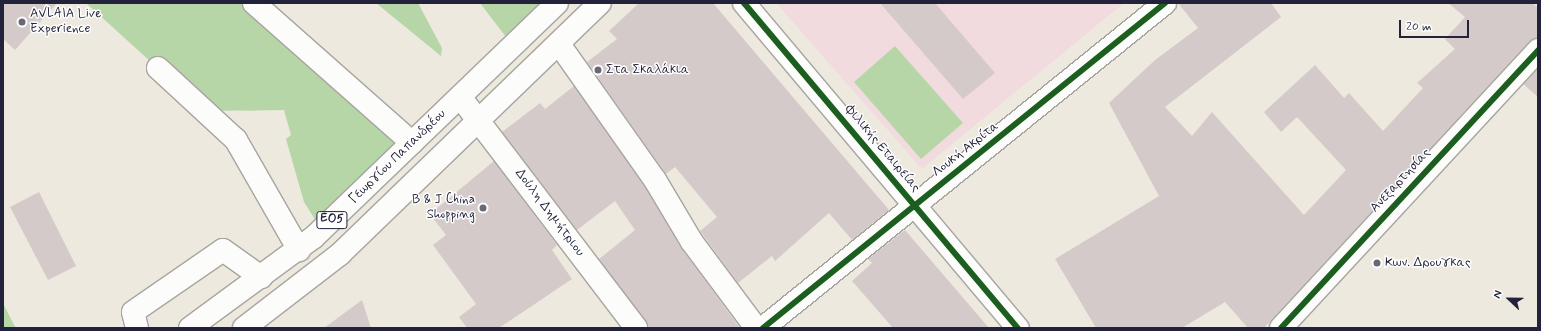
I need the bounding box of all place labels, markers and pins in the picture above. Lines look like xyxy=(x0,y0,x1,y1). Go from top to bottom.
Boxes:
place label: AVLAIA Live Experience xyxy=(30,7,101,38)
marker: AVLAIA Live Experience xyxy=(17,17,27,27)
place label: Στα Σκαλάκια xyxy=(606,62,689,78)
marker: Στα Σκαλάκια xyxy=(593,65,603,75)
place label: B & J China Shopping xyxy=(406,193,475,224)
marker: B & J China Shopping xyxy=(478,203,488,213)
place label: Κων. Δρουγκας xyxy=(1385,255,1471,271)
marker: Κων. Δρουγκας xyxy=(1372,258,1382,268)

